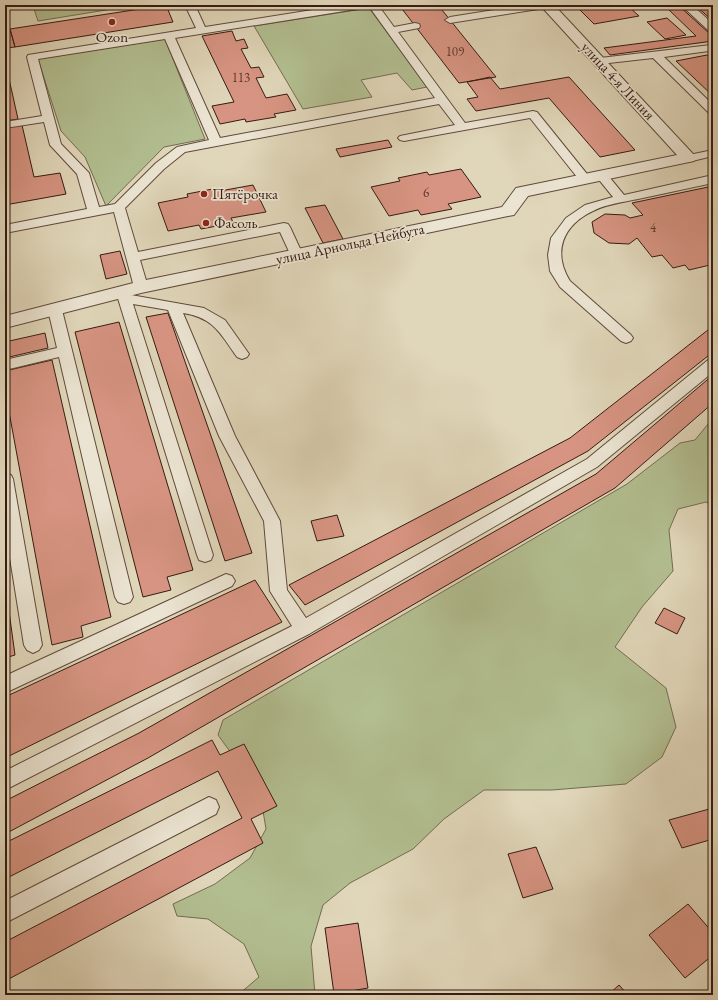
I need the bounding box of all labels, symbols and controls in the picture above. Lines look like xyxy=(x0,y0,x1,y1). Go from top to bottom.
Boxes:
marker: Ozon xyxy=(107,17,117,27)
place label: Ozon xyxy=(96,27,128,46)
street label: улица 4-я Линия xyxy=(577,38,660,124)
house number: 109 xyxy=(446,43,465,60)
house number: 113 xyxy=(232,69,250,86)
place label: Пятёрочка xyxy=(212,184,278,203)
house number: 6 xyxy=(423,184,429,201)
marker: Пятёрочка xyxy=(199,189,209,199)
place label: Фасоль xyxy=(214,213,258,232)
marker: Фасоль xyxy=(201,218,211,228)
street label: улица Арнольда Нейбута xyxy=(274,218,426,269)
house number: 4 xyxy=(650,219,657,236)

